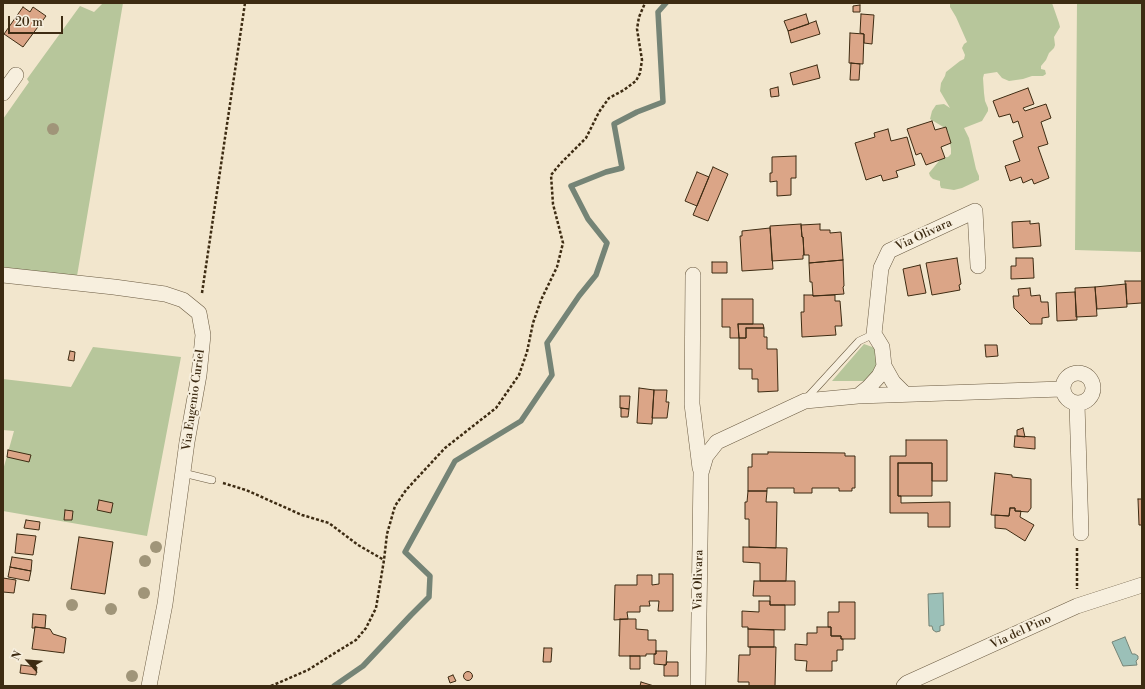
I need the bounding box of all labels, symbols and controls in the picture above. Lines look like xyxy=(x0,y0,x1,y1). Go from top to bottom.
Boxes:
scale bar xyxy=(10,8,65,34)
text: 20 m xyxy=(15,15,43,30)
street label: Via Olivara xyxy=(894,216,954,254)
street label: Via Eugenio Curiel xyxy=(180,348,208,452)
street label: Via Olivara xyxy=(691,550,707,610)
street label: Via del Pino xyxy=(988,612,1054,652)
north arrow xyxy=(8,641,48,681)
text: N xyxy=(9,649,25,663)

